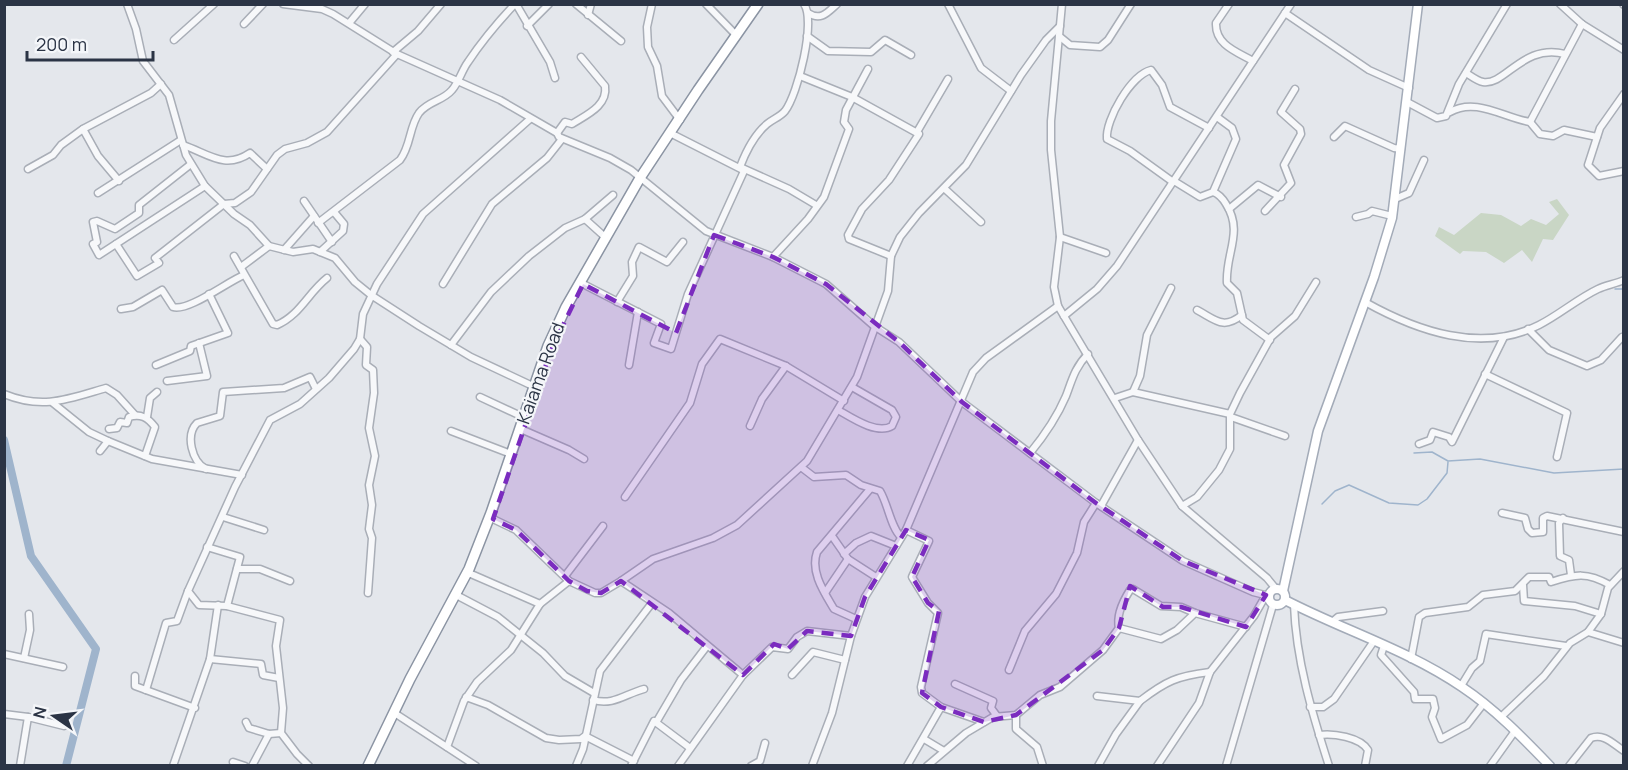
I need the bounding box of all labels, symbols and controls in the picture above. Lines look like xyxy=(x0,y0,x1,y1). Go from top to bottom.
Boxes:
scale bar xyxy=(27,24,153,62)
text: 200 m xyxy=(36,32,87,56)
street label: Kaiama Road xyxy=(511,319,569,427)
north arrow xyxy=(24,686,84,746)
text: N xyxy=(27,704,52,721)

